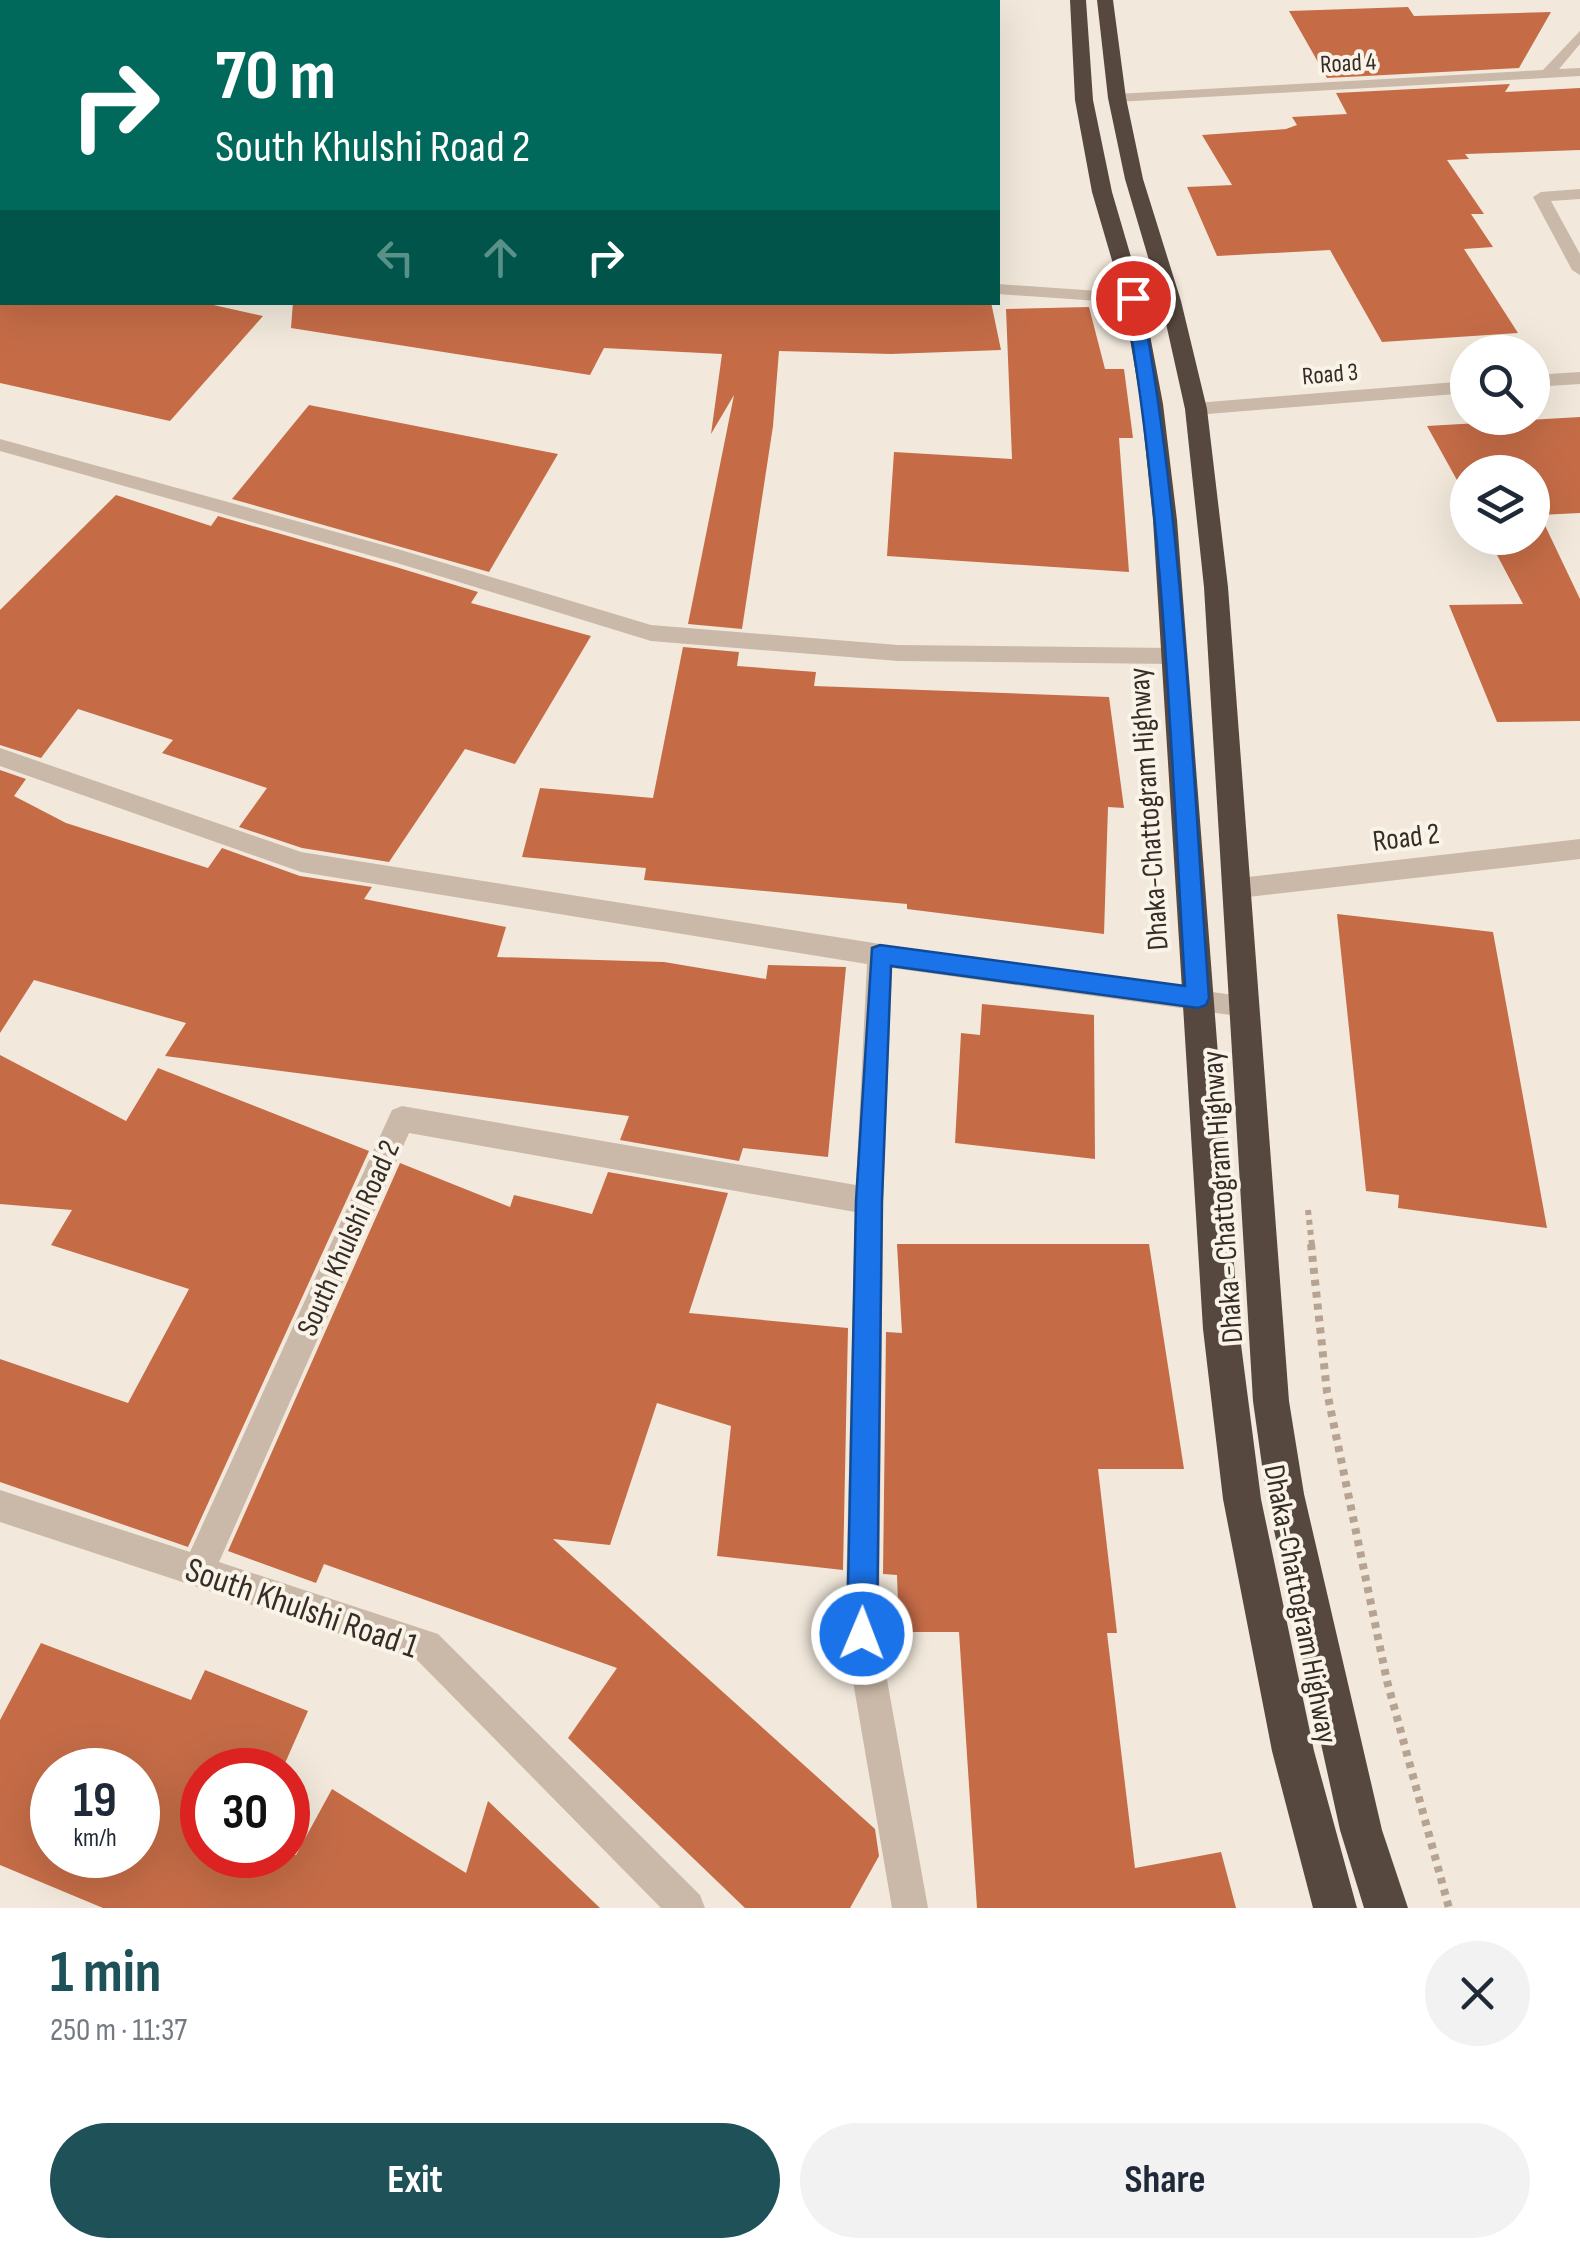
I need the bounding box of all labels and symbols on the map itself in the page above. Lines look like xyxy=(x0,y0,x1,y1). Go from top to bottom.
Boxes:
street label: Road 4 xyxy=(1319,47,1377,80)
pin xyxy=(1091,256,1176,341)
street label: Road 3 xyxy=(1301,357,1359,392)
street label: Dhaka-Chattogram Highway xyxy=(1121,666,1177,951)
street label: Road 2 xyxy=(1371,816,1442,860)
street label: Dhaka - Chattogram Highway xyxy=(1195,1049,1251,1344)
street label: South Khulshi Road 2 xyxy=(290,1135,408,1342)
street label: Dhaka-Chattogram Highway xyxy=(1255,1462,1345,1747)
street label: South Khulshi Road 1 xyxy=(180,1549,423,1668)
position arrow xyxy=(810,1582,914,1686)
speed limit sign: 30 xyxy=(180,1748,310,1878)

